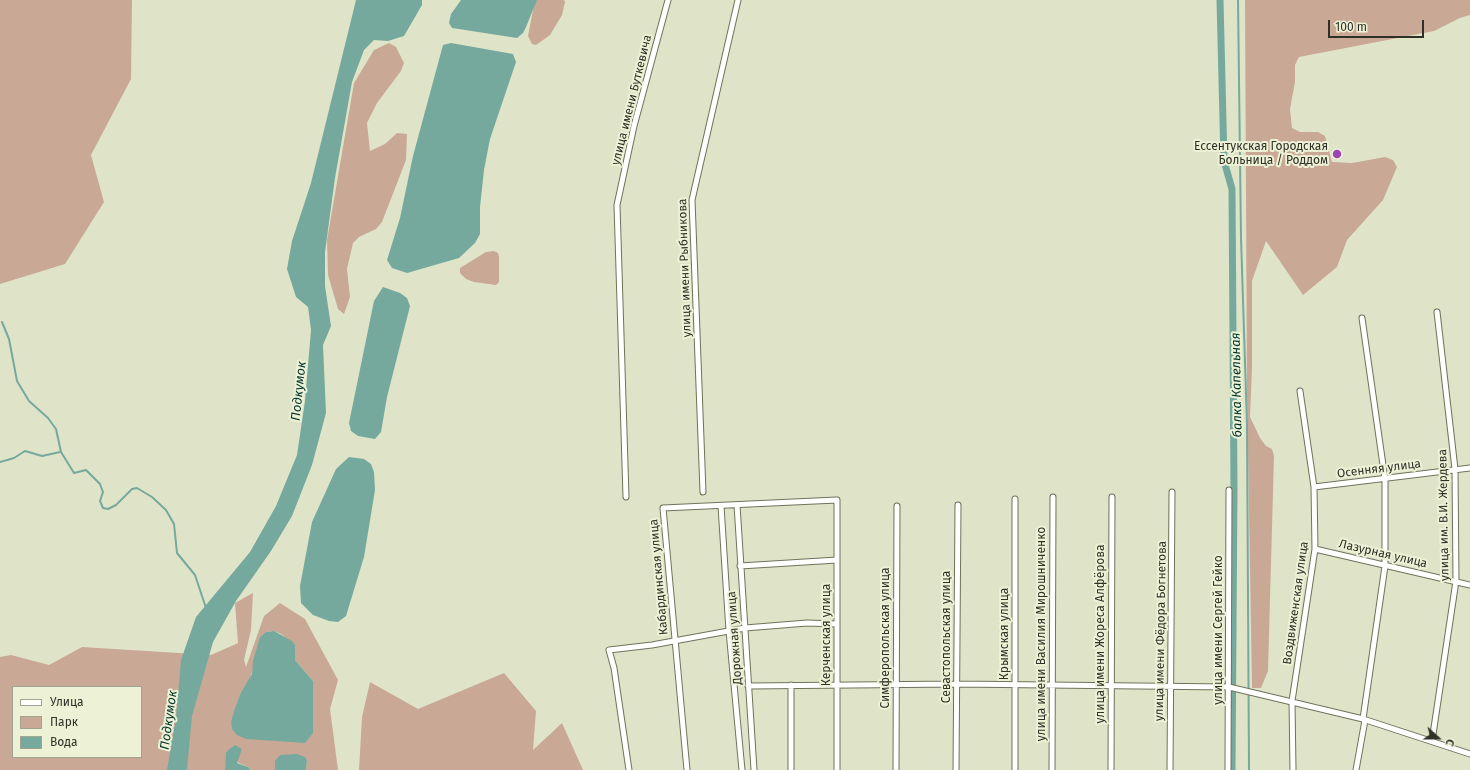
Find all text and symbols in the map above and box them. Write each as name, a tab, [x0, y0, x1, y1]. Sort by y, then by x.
scale bar	[1330, 12, 1426, 38]
text: 100 m	[1335, 20, 1367, 34]
street label: улица имени Буткевича	[609, 33, 655, 167]
place label: Ессентукская Городская Больница / Роддом	[1194, 140, 1328, 168]
marker: Ессентукская Городская Больница / Роддом	[1331, 148, 1343, 160]
street label: улица имени Рыбникова	[675, 198, 695, 338]
water label: балка Капельная	[1228, 332, 1246, 438]
water label: Подкумок	[288, 360, 310, 422]
street label: улица им. В.И. Жердева	[1436, 449, 1452, 581]
street label: Осенняя улица	[1336, 457, 1422, 481]
street label: Кабардинская улица	[647, 518, 671, 636]
street label: улица имени Василия Мирошниченко	[1035, 527, 1049, 741]
street label: Лазурная улица	[1337, 537, 1429, 571]
street label: Воздвиженская улица	[1280, 540, 1312, 666]
street label: улица имени Фёдора Богнетова	[1152, 541, 1170, 721]
street label: улица имени Жореса Алфёрова	[1094, 544, 1108, 724]
street label: улица имени Сергей Гейко	[1212, 555, 1226, 705]
street label: Симферопольская улица	[879, 568, 893, 708]
street label: Севастопольская улица	[940, 571, 954, 703]
street label: Керченская улица	[820, 584, 834, 686]
street label: Крымская улица	[998, 588, 1012, 680]
street label: Дорожная улица	[725, 591, 745, 685]
legend	[12, 686, 142, 758]
water label: Подкумок	[157, 689, 181, 751]
text: Улица	[50, 695, 84, 709]
text: Парк	[50, 715, 78, 729]
north arrow	[1418, 718, 1458, 758]
text: Вода	[50, 735, 77, 749]
text: С	[1442, 737, 1457, 748]

